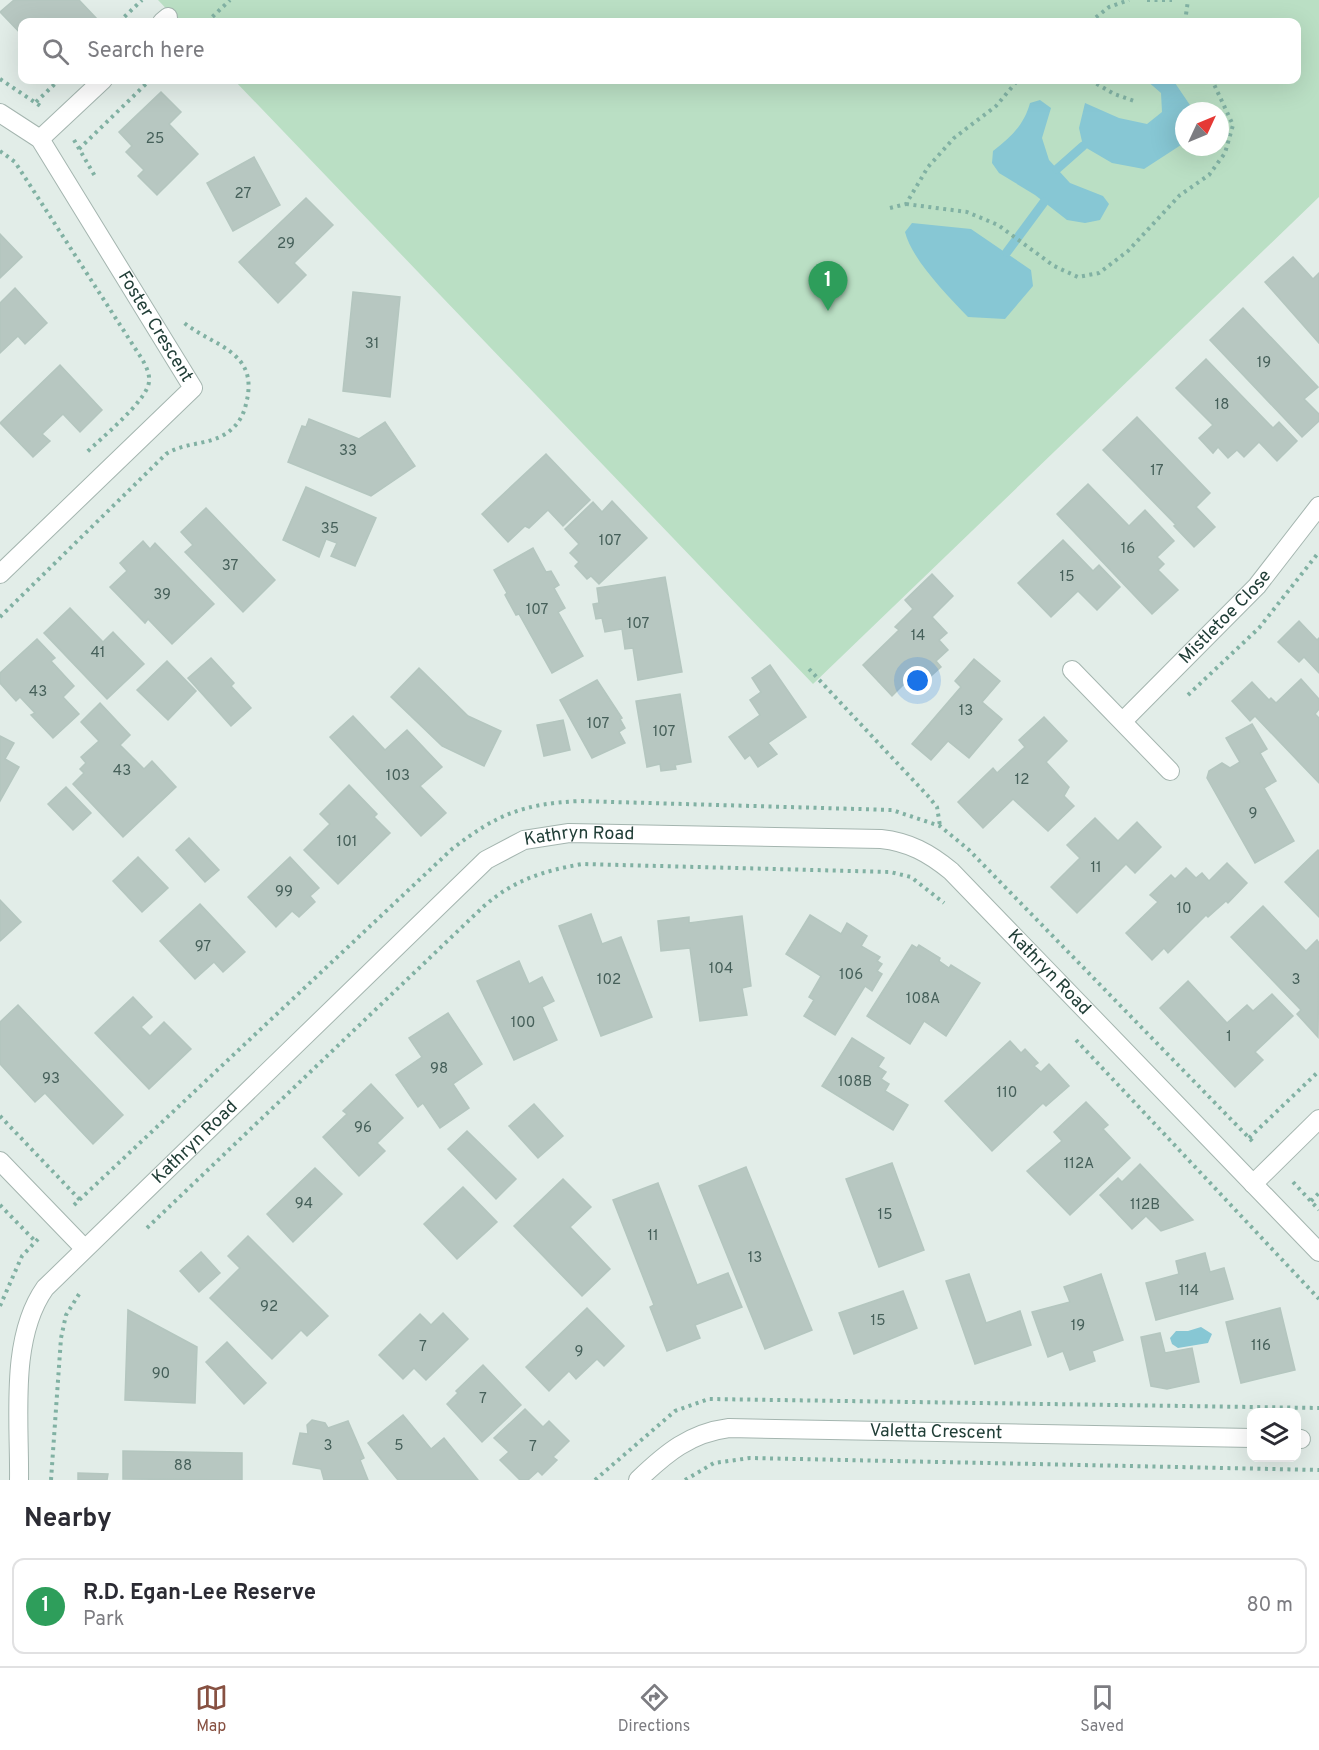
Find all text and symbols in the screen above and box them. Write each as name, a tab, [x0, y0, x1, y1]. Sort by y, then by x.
search box	[18, 18, 1301, 84]
icon: search	[39, 35, 72, 68]
text: Search here	[87, 38, 205, 65]
north arrow	[1175, 102, 1229, 156]
house number: 25	[146, 130, 164, 149]
house number: 27	[235, 185, 252, 204]
house number: 29	[277, 235, 295, 254]
pin: 1	[808, 262, 848, 311]
street label: Foster Crescent	[112, 267, 198, 387]
house number: 31	[365, 335, 379, 354]
house number: 19	[1257, 354, 1271, 373]
house number: 18	[1215, 396, 1229, 415]
house number: 33	[339, 442, 357, 461]
house number: 17	[1150, 462, 1164, 481]
house number: 35	[321, 520, 339, 539]
house number: 107	[599, 532, 621, 551]
house number: 16	[1121, 540, 1135, 559]
house number: 37	[222, 557, 239, 576]
street label: Mistletoe Close	[1174, 565, 1277, 669]
house number: 15	[1060, 568, 1074, 587]
house number: 39	[153, 586, 171, 605]
house number: 107	[526, 601, 548, 620]
house number: 107	[627, 615, 649, 634]
house number: 14	[911, 627, 925, 646]
house number: 41	[91, 644, 105, 663]
your location	[903, 666, 932, 695]
house number: 43	[29, 683, 47, 702]
house number: 13	[959, 702, 973, 721]
house number: 107	[587, 715, 609, 734]
house number: 107	[653, 723, 675, 742]
house number: 43	[113, 762, 131, 781]
house number: 103	[386, 767, 410, 786]
house number: 12	[1015, 771, 1029, 790]
house number: 9	[1249, 805, 1257, 824]
street label: Kathryn Road	[523, 821, 635, 851]
house number: 101	[337, 833, 357, 852]
house number: 11	[1090, 859, 1102, 878]
house number: 99	[275, 883, 293, 902]
house number: 10	[1176, 900, 1192, 919]
street label: Kathryn Road	[1002, 925, 1096, 1020]
house number: 97	[195, 938, 211, 957]
house number: 104	[709, 960, 733, 979]
house number: 106	[839, 966, 863, 985]
house number: 102	[597, 971, 621, 990]
house number: 3	[1291, 971, 1301, 990]
house number: 108A	[906, 990, 940, 1009]
house number: 100	[511, 1014, 535, 1033]
house number: 1	[1226, 1028, 1232, 1047]
house number: 98	[430, 1060, 448, 1079]
house number: 93	[42, 1070, 60, 1089]
house number: 108B	[838, 1073, 872, 1092]
house number: 110	[997, 1084, 1017, 1103]
street label: Kathryn Road	[147, 1096, 243, 1189]
house number: 96	[354, 1119, 372, 1138]
house number: 112A	[1064, 1155, 1094, 1174]
house number: 94	[295, 1195, 313, 1214]
house number: 112B	[1130, 1196, 1160, 1215]
house number: 15	[878, 1206, 892, 1225]
house number: 11	[647, 1227, 659, 1246]
house number: 13	[748, 1249, 762, 1268]
house number: 114	[1179, 1282, 1199, 1301]
house number: 92	[260, 1298, 278, 1317]
house number: 15	[871, 1312, 885, 1331]
house number: 19	[1071, 1317, 1085, 1336]
house number: 116	[1251, 1337, 1271, 1356]
house number: 7	[419, 1338, 427, 1357]
house number: 9	[575, 1343, 583, 1362]
house number: 90	[152, 1365, 170, 1384]
house number: 7	[479, 1390, 487, 1409]
map controls	[1247, 1408, 1301, 1462]
button: layers	[1247, 1408, 1301, 1462]
street label: Valetta Crescent	[869, 1419, 1003, 1445]
house number: 3	[323, 1437, 333, 1456]
house number: 5	[394, 1437, 404, 1456]
house number: 7	[529, 1438, 537, 1457]
house number: 88	[174, 1457, 192, 1476]
text: Nearby	[24, 1503, 112, 1536]
text: R.D. Egan-Lee Reserve	[83, 1580, 316, 1607]
text: 1	[42, 1593, 50, 1619]
text: 80 m	[1247, 1593, 1293, 1619]
text: Park	[83, 1607, 124, 1633]
tab: Map	[195, 1681, 228, 1737]
tab: Directions	[618, 1681, 690, 1737]
tab: Saved	[1080, 1681, 1124, 1737]

